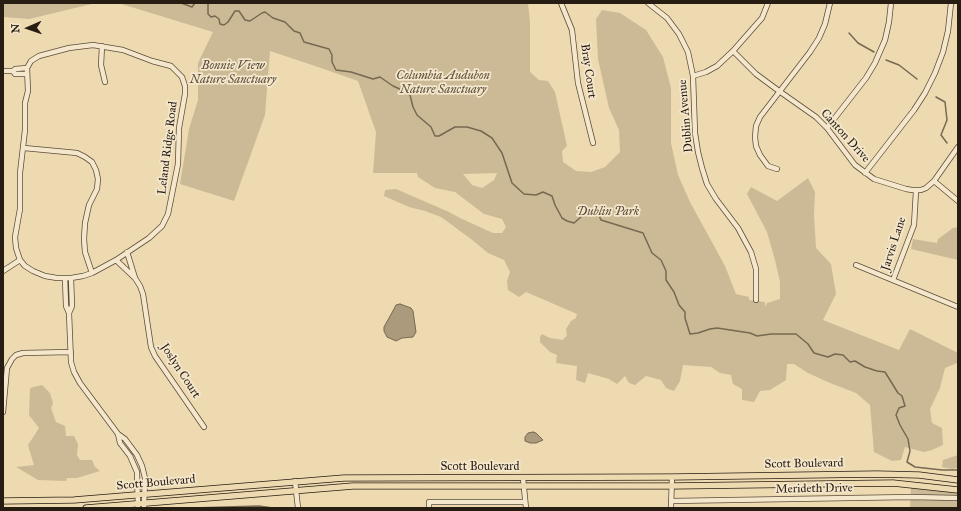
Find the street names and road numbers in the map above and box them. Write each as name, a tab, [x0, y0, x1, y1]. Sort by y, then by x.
street label: Bray Court	[577, 43, 599, 99]
street label: Dublin Avenue	[676, 79, 696, 153]
street label: Leland Ridge Road	[155, 101, 181, 195]
street label: Canton Drive	[817, 106, 873, 166]
street label: Jarvis Lane	[879, 215, 909, 273]
street label: Joslyn Court	[157, 341, 203, 401]
street label: Scott Boulevard	[764, 456, 844, 472]
street label: Scott Boulevard	[440, 460, 520, 474]
street label: Scott Boulevard	[116, 472, 196, 494]
street label: Merideth Drive	[775, 481, 853, 497]

